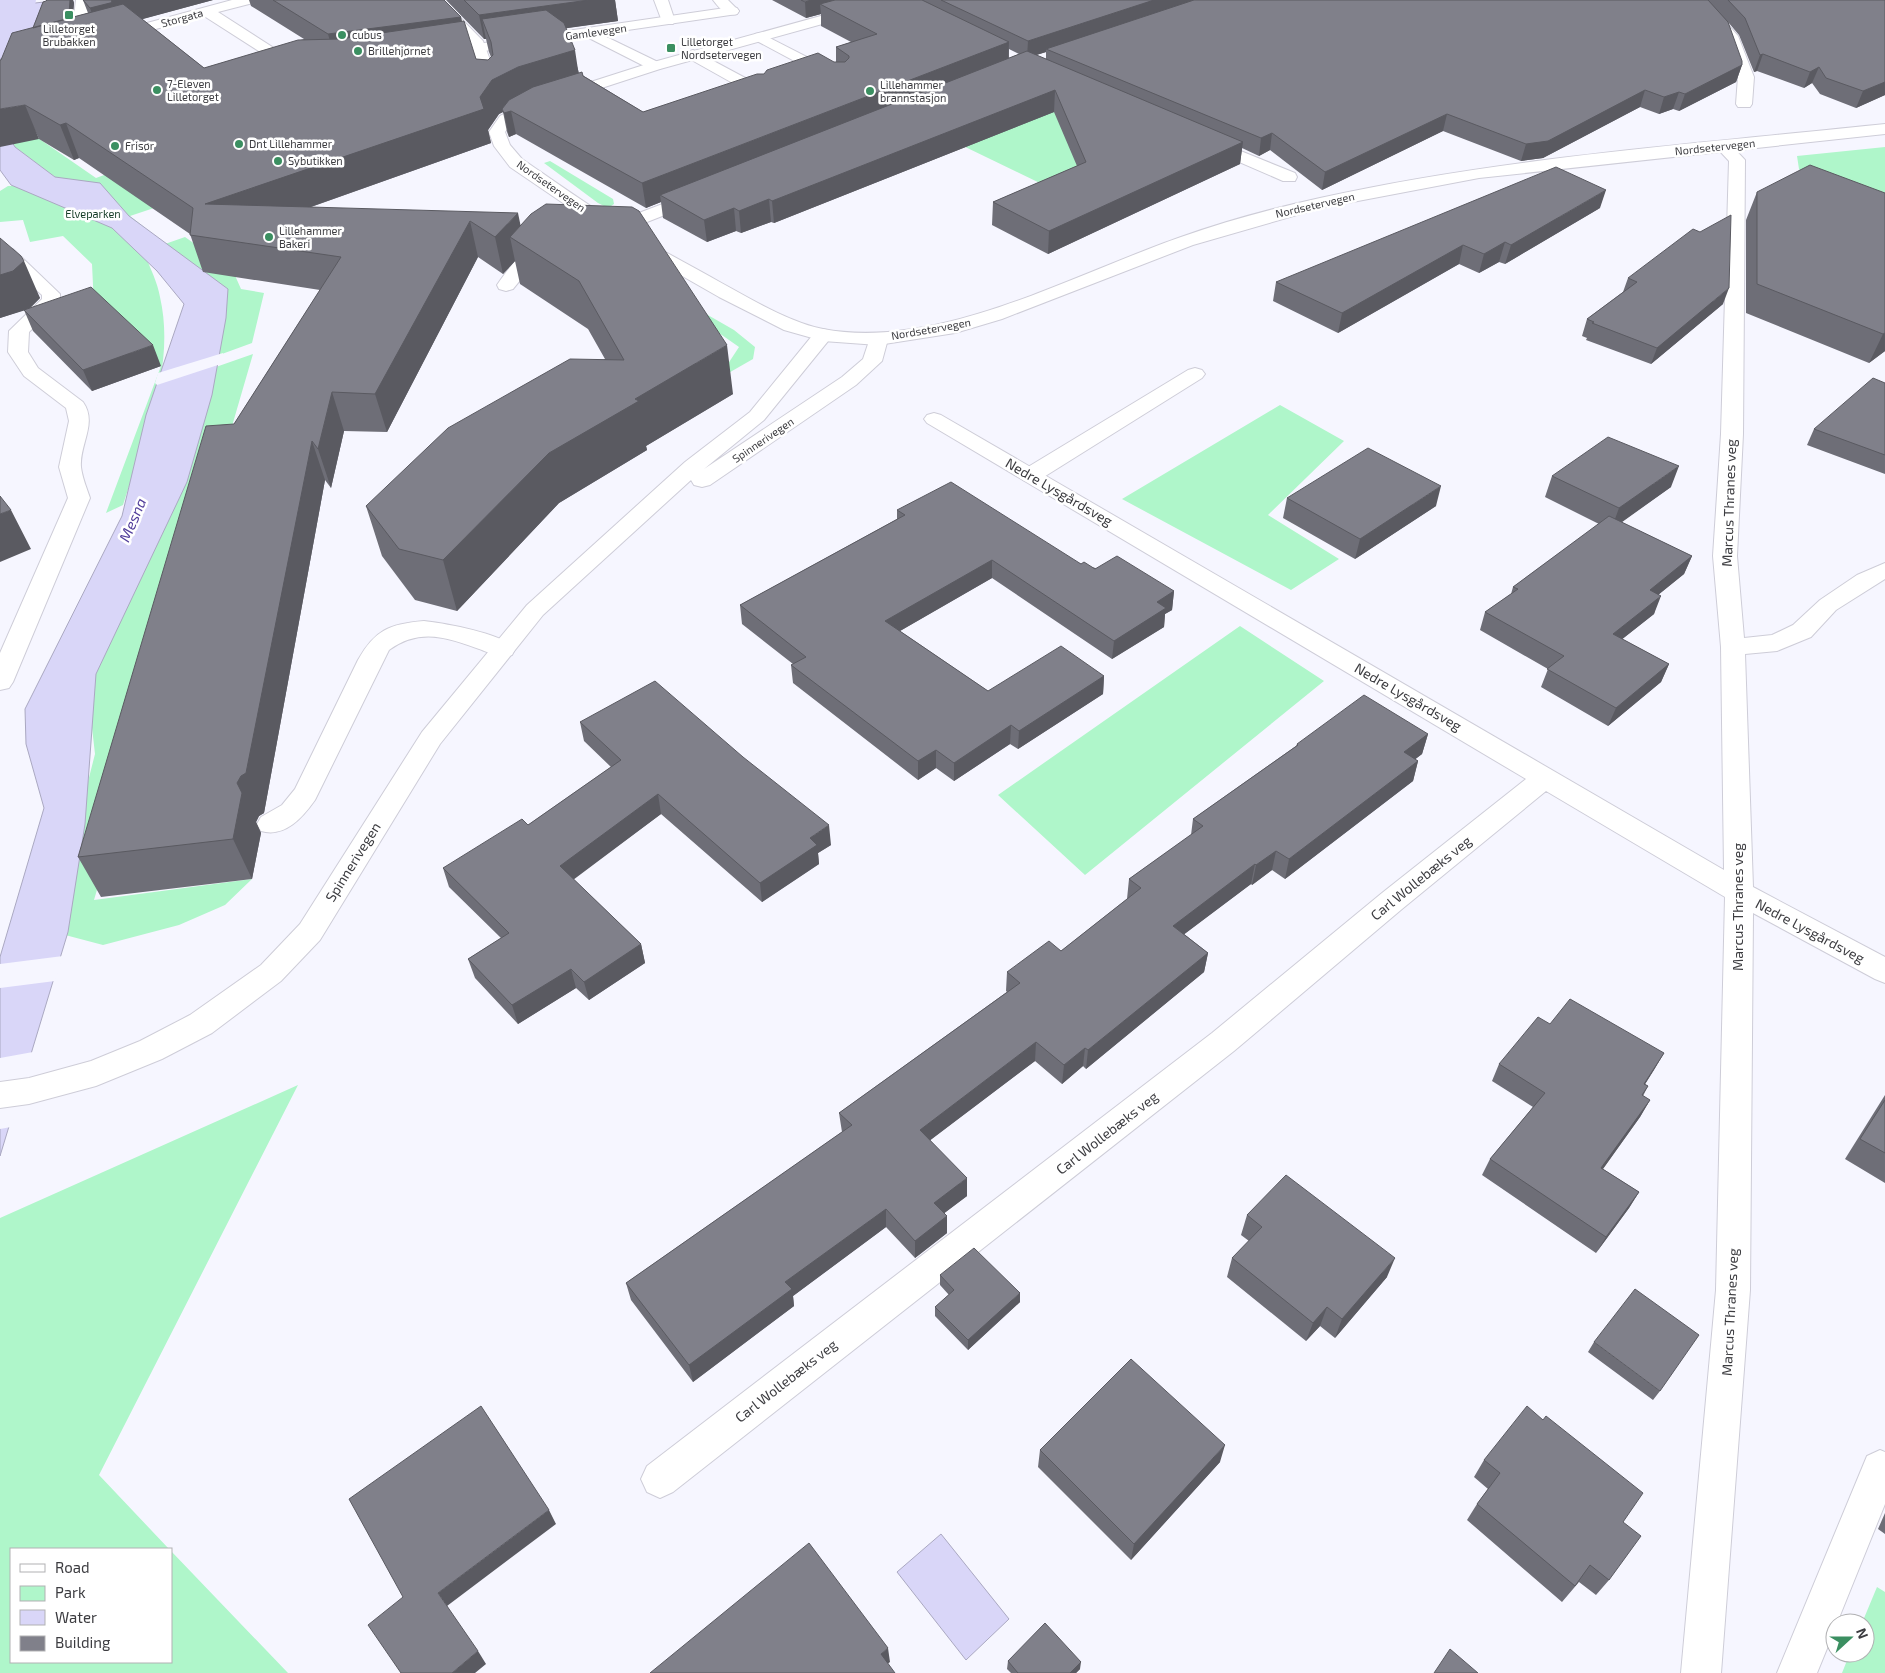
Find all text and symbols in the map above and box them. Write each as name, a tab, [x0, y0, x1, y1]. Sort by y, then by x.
street label: Storgata	[159, 6, 204, 29]
marker: Lilletorget Brubakken	[63, 9, 75, 21]
street label: Gamlevegen	[564, 21, 627, 42]
place label: Lilletorget Brubakken	[42, 22, 96, 48]
place label: cubus	[352, 28, 382, 41]
marker: cubus	[336, 29, 348, 41]
place label: Lilletorget Nordsetervegen	[681, 35, 762, 61]
marker: Lilletorget Nordsetervegen	[665, 42, 677, 54]
place label: Brillehjørnet	[368, 44, 431, 58]
marker: Brillehjørnet	[352, 45, 364, 57]
place label: 7-Eleven Lilletorget	[167, 77, 219, 103]
place label: Lillehammer brannstasjon	[880, 78, 946, 105]
marker: 7-Eleven Lilletorget	[151, 84, 163, 96]
marker: Lillehammer brannstasjon	[864, 85, 876, 97]
street label: Nordsetervegen	[1674, 136, 1756, 157]
place label: Dnt Lillehammer	[249, 137, 333, 150]
marker: Dnt Lillehammer	[233, 138, 245, 150]
place label: Frisør	[125, 139, 155, 152]
marker: Frisør	[109, 140, 121, 152]
place label: Sybutikken	[288, 154, 343, 167]
marker: Sybutikken	[272, 155, 284, 167]
street label: Nordsetervegen	[515, 157, 588, 214]
street label: Nordsetervegen	[1274, 189, 1356, 220]
park label: Elveparken	[65, 207, 121, 220]
place label: Lillehammer Bakeri	[279, 224, 342, 250]
marker: Lillehammer Bakeri	[263, 231, 275, 243]
street label: Nordsetervegen	[890, 315, 972, 342]
street label: Spinnerivegen	[730, 414, 796, 465]
street label: Marcus Thranes veg	[1718, 439, 1739, 567]
street label: Nedre Lysgårdsveg	[1003, 454, 1116, 529]
water label: Mesna	[115, 495, 149, 544]
street label: Nedre Lysgårdsveg	[1352, 659, 1465, 734]
street label: Spinnerivegen	[321, 819, 384, 905]
street label: Carl Wollebæks veg	[1367, 832, 1475, 923]
street label: Marcus Thranes veg	[1729, 843, 1746, 971]
street label: Nedre Lysgårdsveg	[1753, 895, 1868, 967]
street label: Carl Wollebæks veg	[1052, 1087, 1161, 1178]
street label: Marcus Thranes veg	[1718, 1247, 1741, 1376]
street label: Carl Wollebæks veg	[731, 1335, 840, 1426]
legend	[10, 1548, 172, 1663]
text: Road	[55, 1558, 90, 1576]
text: Park	[55, 1583, 86, 1601]
text: Water	[55, 1608, 97, 1626]
north arrow	[1825, 1613, 1875, 1663]
text: N	[1853, 1625, 1872, 1641]
text: Building	[55, 1633, 111, 1651]

